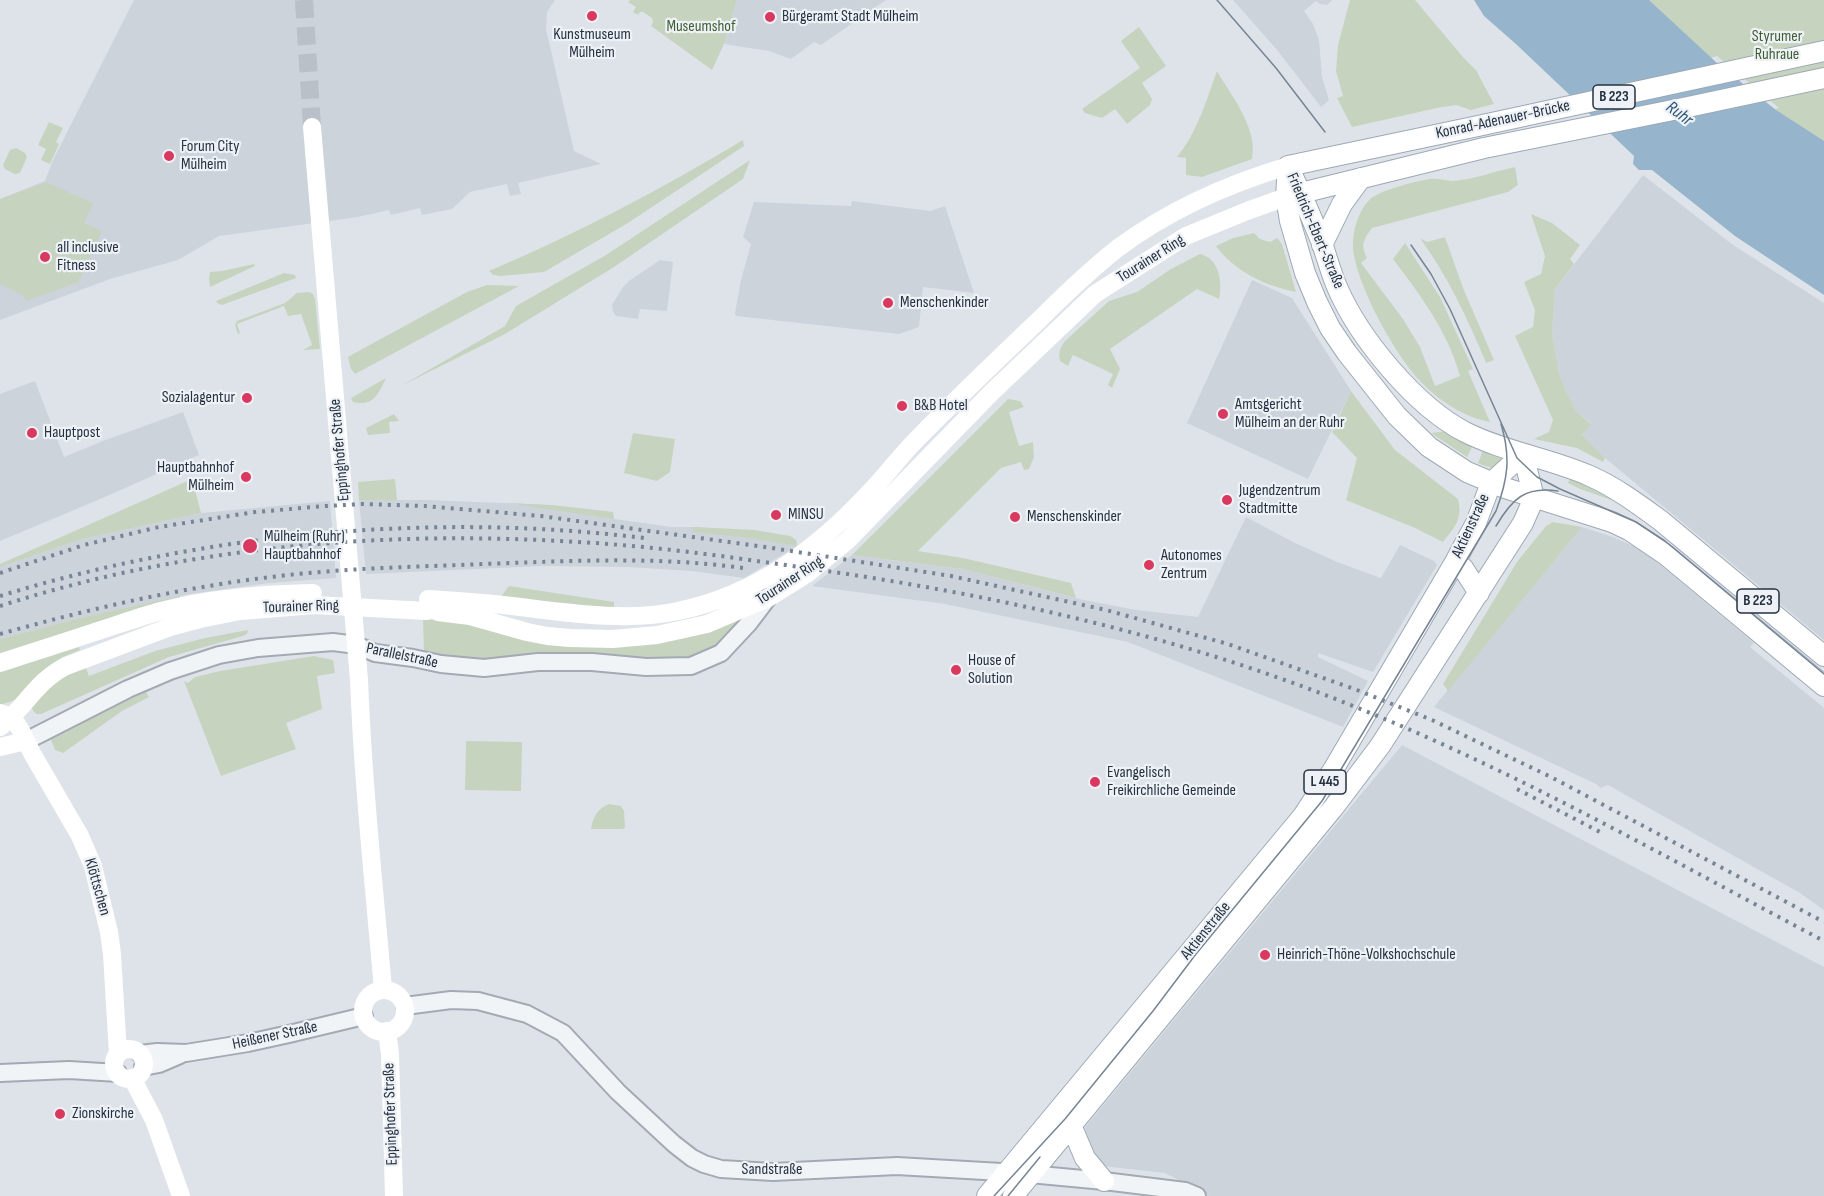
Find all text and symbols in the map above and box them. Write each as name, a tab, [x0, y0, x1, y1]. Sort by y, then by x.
place label: Bürgeramt Stadt Mülheim	[782, 7, 919, 27]
marker: Kunstmuseum Mülheim	[585, 9, 599, 23]
marker: Bürgeramt Stadt Mülheim	[763, 10, 777, 24]
park label: Museumshof	[666, 17, 736, 37]
place label: Kunstmuseum Mülheim	[553, 25, 631, 63]
park label: Styrumer Ruhraue	[1752, 27, 1802, 65]
road number: B 223	[1593, 85, 1635, 109]
street label: Konrad-Adenauer-Brücke	[1434, 96, 1572, 144]
water label: Ruhr	[1661, 97, 1697, 131]
place label: Forum City Mülheim	[181, 137, 239, 175]
marker: Forum City Mülheim	[162, 149, 176, 163]
street label: Friedrich-Ebert-Straße	[1282, 170, 1348, 292]
street label: Tourainer Ring	[1114, 231, 1188, 287]
place label: all inclusive Fitness	[57, 238, 119, 276]
marker: all inclusive Fitness	[38, 250, 52, 264]
place label: Menschenkinder	[900, 293, 989, 313]
marker: Menschenkinder	[881, 296, 895, 310]
place label: Sozialagentur	[162, 388, 235, 408]
marker: Sozialagentur	[240, 391, 254, 405]
place label: Amtsgericht Mülheim an der Ruhr	[1235, 395, 1345, 433]
place label: B&B Hotel	[914, 396, 968, 416]
street label: Eppinghofer Straße	[326, 398, 354, 502]
marker: B&B Hotel	[895, 399, 909, 413]
marker: Amtsgericht Mülheim an der Ruhr	[1216, 407, 1230, 421]
place label: Hauptpost	[44, 423, 100, 443]
marker: Hauptpost	[25, 426, 39, 440]
place label: Hauptbahnhof Mülheim	[157, 458, 234, 496]
marker: Hauptbahnhof Mülheim	[239, 470, 253, 484]
place label: Jugendzentrum Stadtmitte	[1239, 481, 1321, 519]
street label: Aktienstraße	[1448, 491, 1494, 561]
marker: Jugendzentrum Stadtmitte	[1220, 493, 1234, 507]
place label: MINSU	[788, 505, 824, 525]
place label: Menschenskinder	[1027, 507, 1121, 527]
marker: MINSU	[769, 508, 783, 522]
marker: Menschenskinder	[1008, 510, 1022, 524]
place label: Mülheim (Ruhr) Hauptbahnhof	[264, 527, 345, 565]
marker: Mülheim (Ruhr) Hauptbahnhof	[241, 537, 259, 555]
place label: Autonomes Zentrum	[1161, 546, 1222, 584]
street label: Tourainer Ring	[753, 552, 827, 610]
marker: Autonomes Zentrum	[1142, 558, 1156, 572]
road number: B 223	[1737, 589, 1779, 613]
street label: Tourainer Ring	[263, 596, 339, 618]
street label: Parallelstraße	[364, 639, 440, 673]
place label: House of Solution	[968, 651, 1015, 689]
marker: House of Solution	[949, 663, 963, 677]
place label: Evangelisch Freikirchliche Gemeinde	[1107, 763, 1236, 801]
road number: L 445	[1304, 770, 1346, 794]
marker: Evangelisch Freikirchliche Gemeinde	[1088, 775, 1102, 789]
street label: Klöttschen	[80, 856, 114, 918]
street label: Aktienstraße	[1177, 898, 1235, 964]
place label: Heinrich-Thöne-Volkshochschule	[1277, 945, 1456, 965]
marker: Heinrich-Thöne-Volkshochschule	[1258, 948, 1272, 962]
street label: Heißener Straße	[231, 1018, 319, 1054]
street label: Eppinghofer Straße	[380, 1062, 402, 1166]
place label: Zionskirche	[72, 1104, 134, 1124]
marker: Zionskirche	[53, 1107, 67, 1121]
street label: Sandstraße	[742, 1160, 802, 1180]

